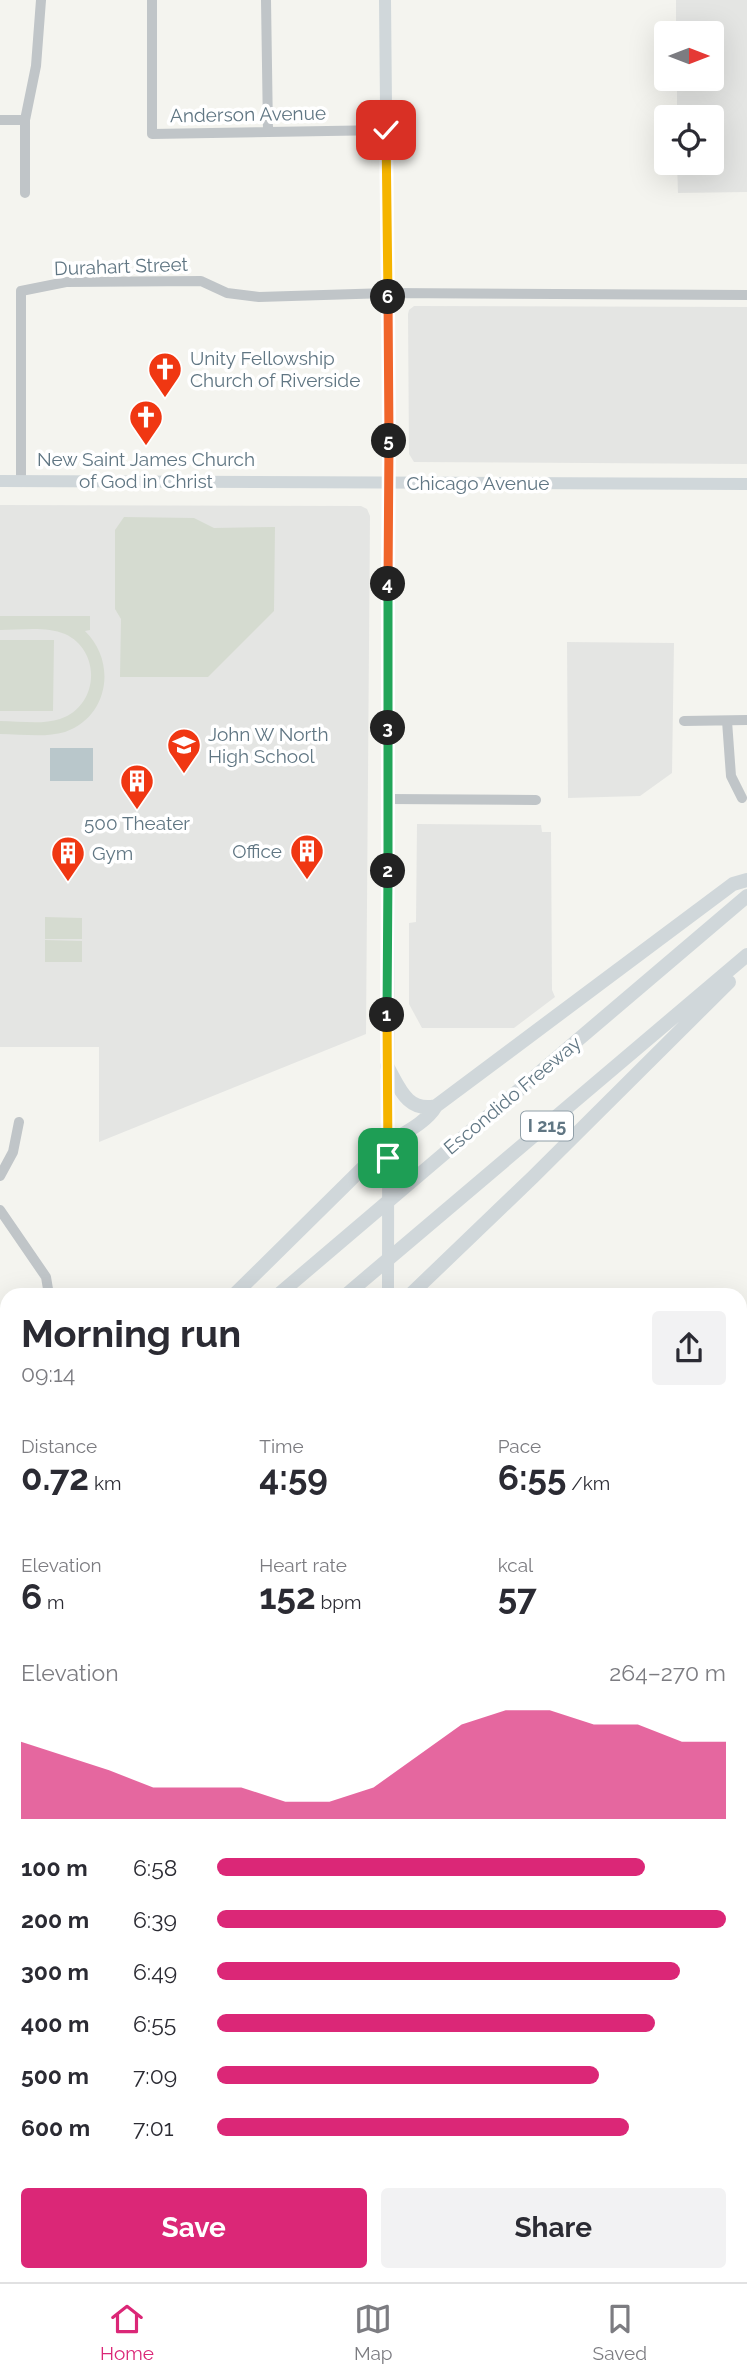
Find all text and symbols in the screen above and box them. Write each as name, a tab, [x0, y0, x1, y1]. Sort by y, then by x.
north arrow	[654, 21, 724, 91]
map controls	[654, 21, 724, 175]
pin	[356, 100, 416, 160]
street label: Anderson Avenue	[170, 102, 326, 126]
button: locate	[654, 105, 724, 175]
icon: check	[367, 111, 405, 149]
street label: Durahart Street	[54, 253, 189, 279]
pin: 6	[370, 280, 406, 314]
text: 6	[382, 285, 393, 307]
place label: Unity Fellowship Church of Riverside	[190, 347, 360, 391]
church icon: Unity Fellowship Church of Riverside	[146, 350, 184, 399]
church icon: New Saint James Church of God in Christ	[127, 398, 165, 447]
pin: 5	[372, 424, 406, 458]
text: 5	[383, 429, 394, 451]
place label: New Saint James Church of God in Christ	[37, 448, 255, 492]
street label: Chicago Avenue	[406, 472, 550, 494]
pin: 4	[370, 566, 406, 602]
text: 4	[382, 572, 393, 594]
pin: 3	[370, 710, 406, 746]
text: 3	[382, 716, 393, 738]
place label: John W North High School	[208, 723, 329, 767]
school or university icon: John W North High School	[165, 726, 203, 775]
building icon: 500 Theater	[118, 762, 156, 811]
place label: 500 Theater	[84, 812, 190, 834]
building icon: Office	[288, 832, 326, 881]
building icon: Gym	[49, 834, 87, 883]
place label: Office	[232, 840, 282, 862]
place label: Gym	[92, 842, 133, 864]
pin: 2	[370, 854, 406, 888]
text: 2	[382, 859, 393, 881]
pin: 1	[370, 998, 404, 1032]
text: 1	[382, 1003, 391, 1025]
street label: Escondido Freeway	[439, 1031, 585, 1159]
road number: I 215	[521, 1112, 573, 1140]
pin	[358, 1128, 418, 1188]
icon: arrive	[369, 1139, 407, 1177]
text: Morning run	[21, 1311, 241, 1356]
button: share	[652, 1311, 726, 1385]
text: 09:14	[21, 1360, 75, 1387]
text: Distance	[21, 1435, 97, 1457]
text: Time	[259, 1435, 304, 1457]
text: Pace	[498, 1435, 541, 1457]
text: 0.72	[21, 1457, 89, 1498]
text: 4:59	[259, 1457, 328, 1498]
text: 6:55	[498, 1457, 566, 1498]
text: km	[89, 1472, 121, 1494]
text: /km	[566, 1472, 610, 1494]
text: Elevation	[21, 1554, 102, 1576]
text: Heart rate	[259, 1554, 347, 1576]
text: kcal	[498, 1554, 533, 1576]
text: 6	[21, 1576, 42, 1617]
text: 152	[259, 1576, 316, 1617]
text: 57	[498, 1576, 537, 1617]
text: m	[42, 1591, 65, 1613]
text: bpm	[316, 1591, 362, 1613]
text: Elevation	[21, 1659, 119, 1686]
text: 264–270 m	[609, 1659, 726, 1686]
text: 100 m	[21, 1854, 88, 1881]
text: 6:58	[133, 1854, 177, 1881]
text: 200 m	[21, 1906, 89, 1933]
text: 6:39	[133, 1906, 177, 1933]
text: 300 m	[21, 1958, 89, 1985]
text: 6:49	[133, 1958, 177, 1985]
text: 400 m	[21, 2010, 89, 2037]
text: 6:55	[133, 2010, 176, 2037]
text: 500 m	[21, 2062, 89, 2089]
text: 7:09	[133, 2062, 177, 2089]
text: 600 m	[21, 2114, 90, 2141]
text: 7:01	[133, 2114, 174, 2141]
button: Save	[21, 2188, 367, 2268]
button: Share	[381, 2188, 726, 2268]
tab: Home	[100, 2300, 154, 2364]
tab: Map	[354, 2300, 393, 2364]
tab: Saved	[593, 2300, 647, 2364]

